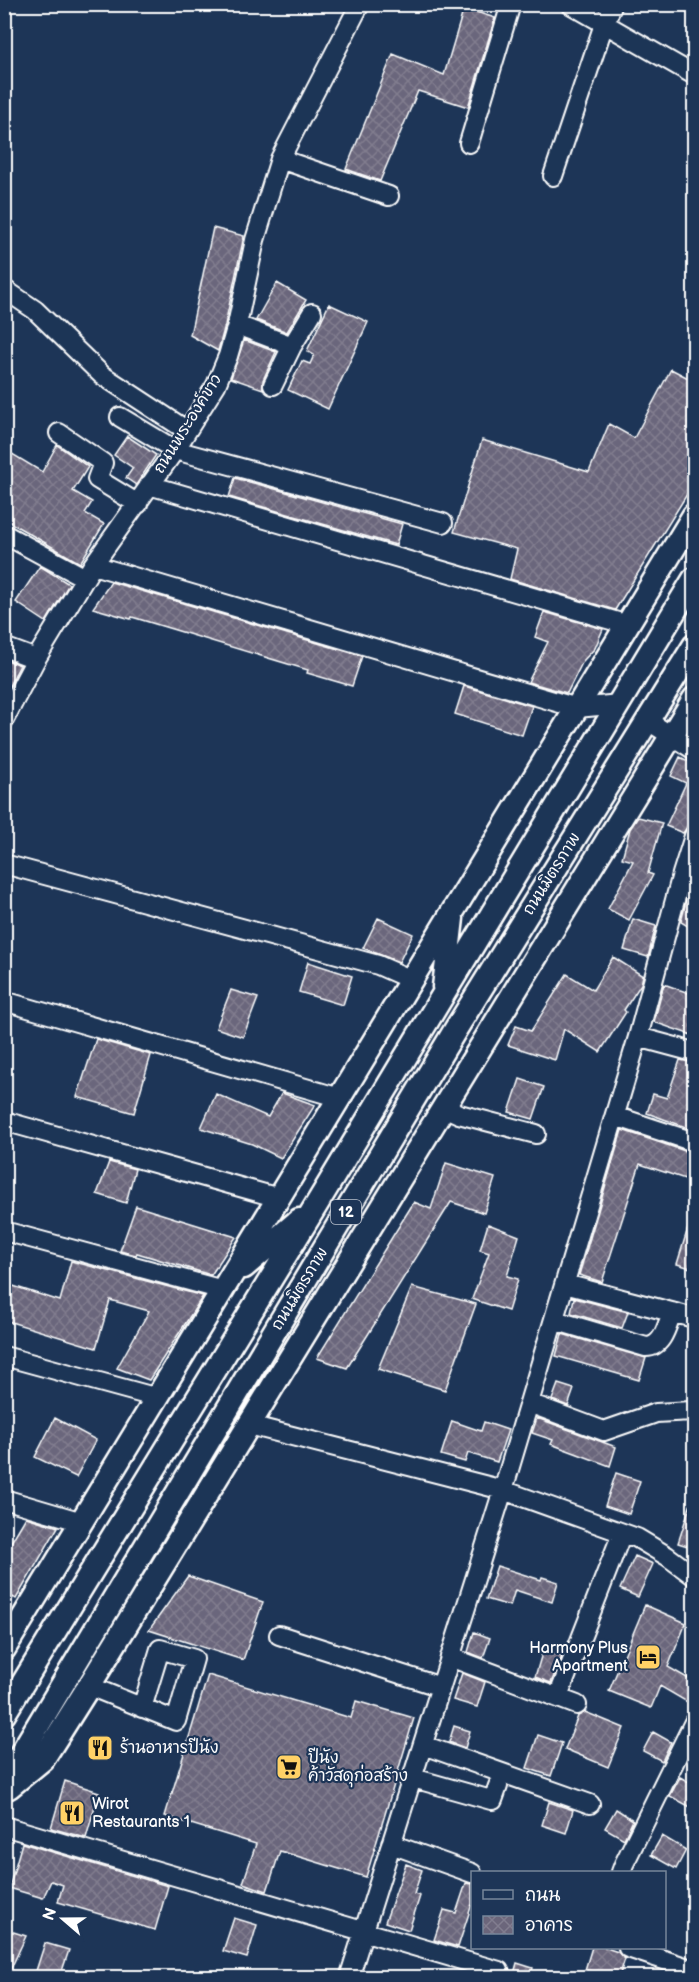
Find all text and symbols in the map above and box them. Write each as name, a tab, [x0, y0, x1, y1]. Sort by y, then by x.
street label: ถนนพระองค์ขาว	[147, 369, 226, 477]
street label: ถนนมิตรภาพ	[517, 828, 585, 919]
road number: 12	[331, 1200, 361, 1224]
street label: ถนนมิตรภาพ	[266, 1243, 332, 1334]
place label: Harmony Plus Apartment	[529, 1639, 628, 1676]
hotel icon: Harmony Plus Apartment	[633, 1642, 663, 1672]
restaurant icon: ร้านอาหารปีนัง	[85, 1733, 115, 1763]
place label: ร้านอาหารปีนัง	[120, 1737, 218, 1758]
place label: ปีนัง ค้าวัสดุก่อสร้าง	[308, 1747, 408, 1788]
supermarket icon: ปีนัง ค้าวัสดุก่อสร้าง	[274, 1752, 304, 1782]
place label: Wirot Restaurants 1	[92, 1795, 190, 1832]
restaurant icon: Wirot Restaurants 1	[57, 1798, 87, 1828]
legend	[471, 1871, 666, 1949]
text: ถนน	[525, 1885, 560, 1906]
north arrow	[33, 1889, 93, 1949]
text: N	[39, 1905, 61, 1923]
text: อาคาร	[525, 1915, 573, 1936]

